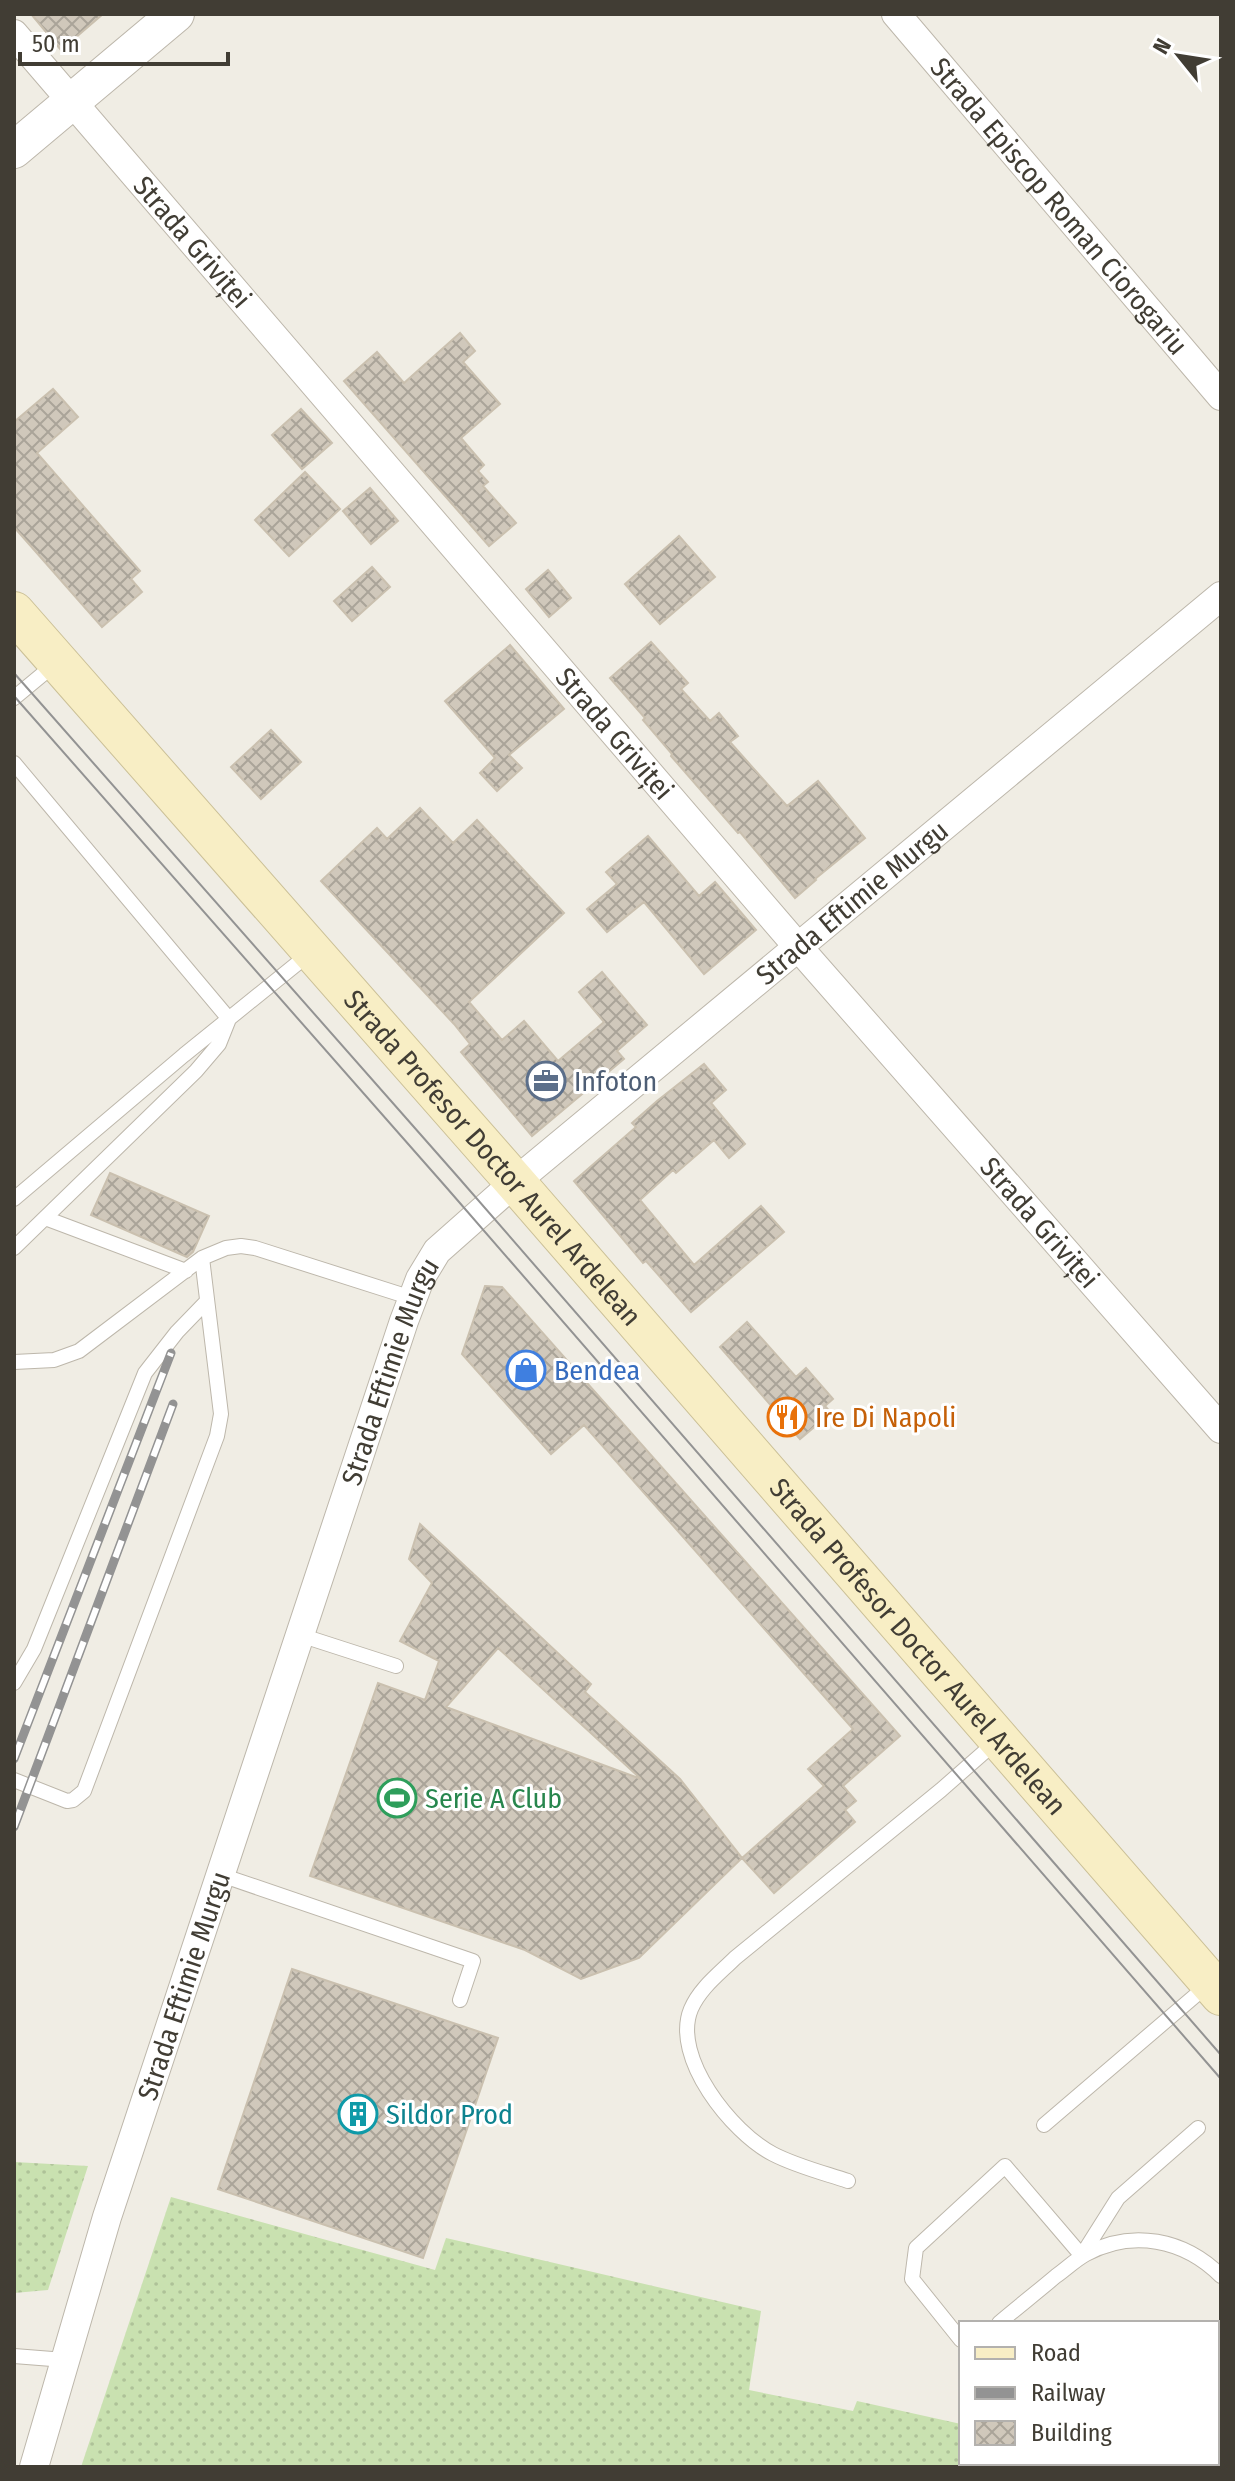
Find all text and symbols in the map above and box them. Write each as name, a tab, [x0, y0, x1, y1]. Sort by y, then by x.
scale bar	[20, 16, 228, 66]
north arrow	[1139, 16, 1219, 96]
text: 50 m	[32, 30, 80, 58]
text: N	[1147, 34, 1177, 59]
street label: Strada Episcop Roman Ciorogariu	[924, 51, 1195, 361]
street label: Strada Griviței	[127, 169, 258, 314]
street label: Strada Griviței	[549, 661, 680, 806]
street label: Strada Eftimie Murgu	[749, 813, 954, 991]
street label: Strada Profesor Doctor Aurel Ardelean	[337, 983, 649, 1332]
office icon: Infoton	[525, 1060, 567, 1102]
place label: Infoton	[574, 1065, 657, 1098]
street label: Strada Griviței	[974, 1150, 1106, 1295]
street label: Strada Eftimie Murgu	[334, 1251, 446, 1489]
shop icon: Bendea	[505, 1349, 547, 1391]
place label: Bendea	[554, 1354, 640, 1387]
restaurant icon: Ire Di Napoli	[766, 1396, 808, 1438]
place label: Ire Di Napoli	[815, 1401, 956, 1434]
street label: Strada Profesor Doctor Aurel Ardelean	[763, 1471, 1073, 1822]
sports icon: Serie A Club	[376, 1777, 418, 1819]
place label: Serie A Club	[425, 1782, 562, 1815]
street label: Strada Eftimie Murgu	[130, 1867, 237, 2104]
building icon: Sildor Prod	[337, 2093, 379, 2135]
place label: Sildor Prod	[386, 2098, 513, 2131]
legend	[959, 2321, 1219, 2465]
text: Road	[1031, 2339, 1081, 2367]
text: Railway	[1031, 2379, 1106, 2407]
text: Building	[1031, 2419, 1113, 2447]

